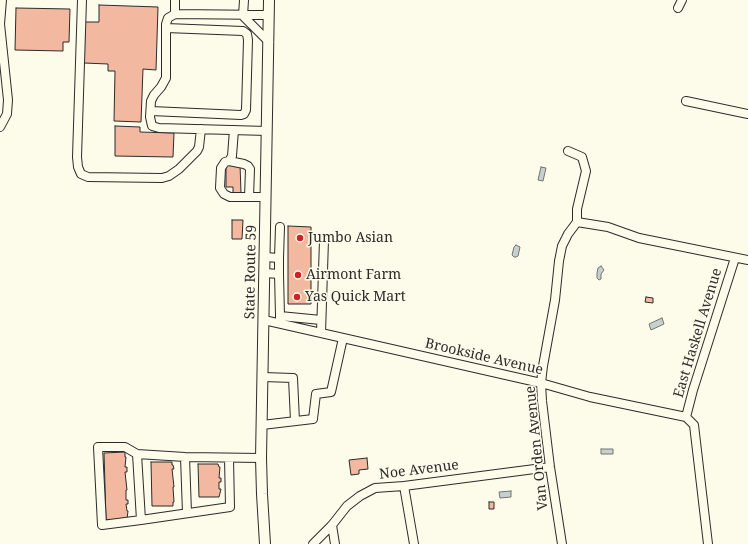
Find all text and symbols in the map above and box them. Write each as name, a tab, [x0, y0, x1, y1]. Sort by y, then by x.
street label: State Route 59	[242, 225, 260, 319]
place label: Jumbo Asian	[308, 230, 393, 246]
marker: Jumbo Asian	[295, 233, 305, 243]
street label: East Haskell Avenue	[670, 266, 726, 400]
place label: Airmont Farm	[306, 267, 401, 283]
marker: Airmont Farm	[293, 270, 303, 280]
place label: Yas Quick Mart	[305, 289, 406, 305]
marker: Yas Quick Mart	[292, 292, 302, 302]
street label: Brookside Avenue	[423, 335, 545, 379]
street label: Van Orden Avenue	[522, 385, 552, 511]
street label: Noe Avenue	[378, 457, 460, 483]

